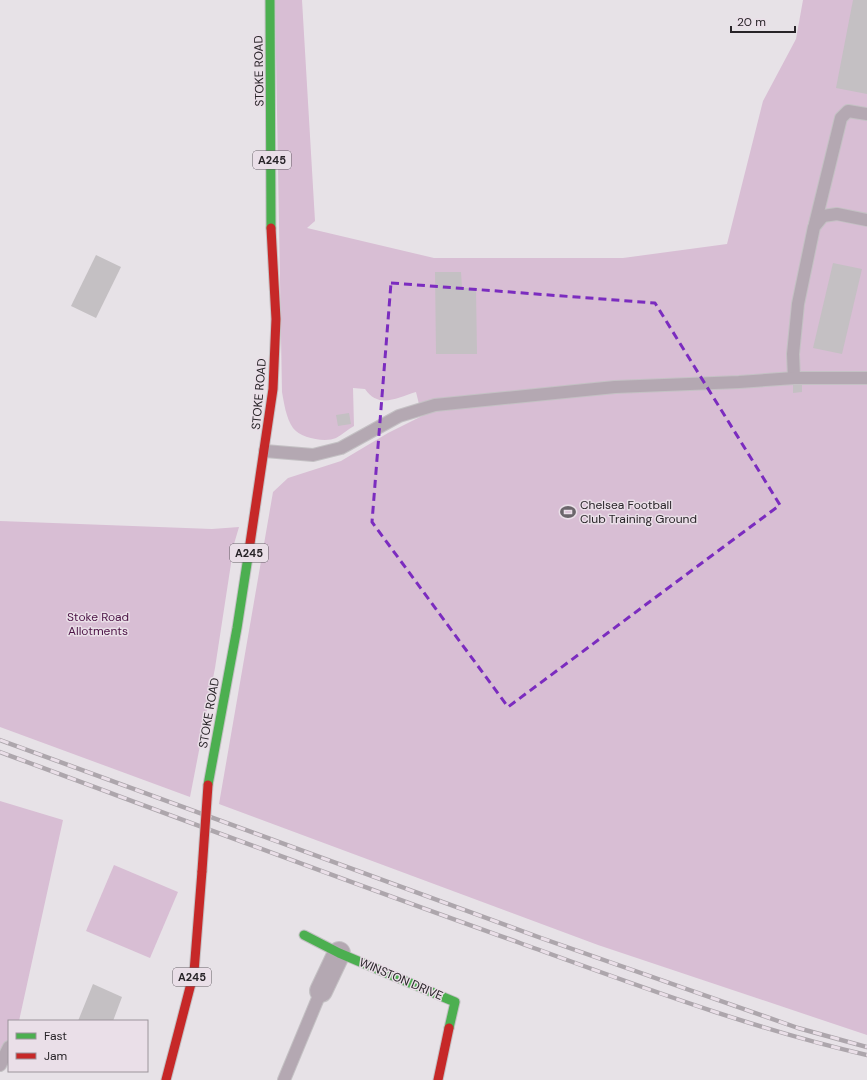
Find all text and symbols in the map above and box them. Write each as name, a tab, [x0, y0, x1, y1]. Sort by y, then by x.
scale bar	[731, 8, 795, 34]
text: 20 m	[737, 14, 766, 30]
street label: STOKE ROAD	[250, 35, 268, 107]
road number: A245	[253, 151, 291, 169]
street label: STOKE ROAD	[248, 358, 270, 430]
place label: Chelsea Football Club Training Ground	[580, 497, 697, 527]
sports icon: Chelsea Football Club Training Ground	[559, 503, 577, 521]
road number: A245	[230, 544, 268, 562]
park label: Stoke Road Allotments	[67, 609, 129, 639]
street label: STOKE ROAD	[195, 676, 223, 750]
street label: WINSTON DRIVE	[357, 954, 446, 1004]
road number: A245	[173, 968, 211, 986]
legend	[8, 1020, 148, 1072]
text: Fast	[44, 1028, 67, 1044]
text: Jam	[44, 1048, 67, 1064]

